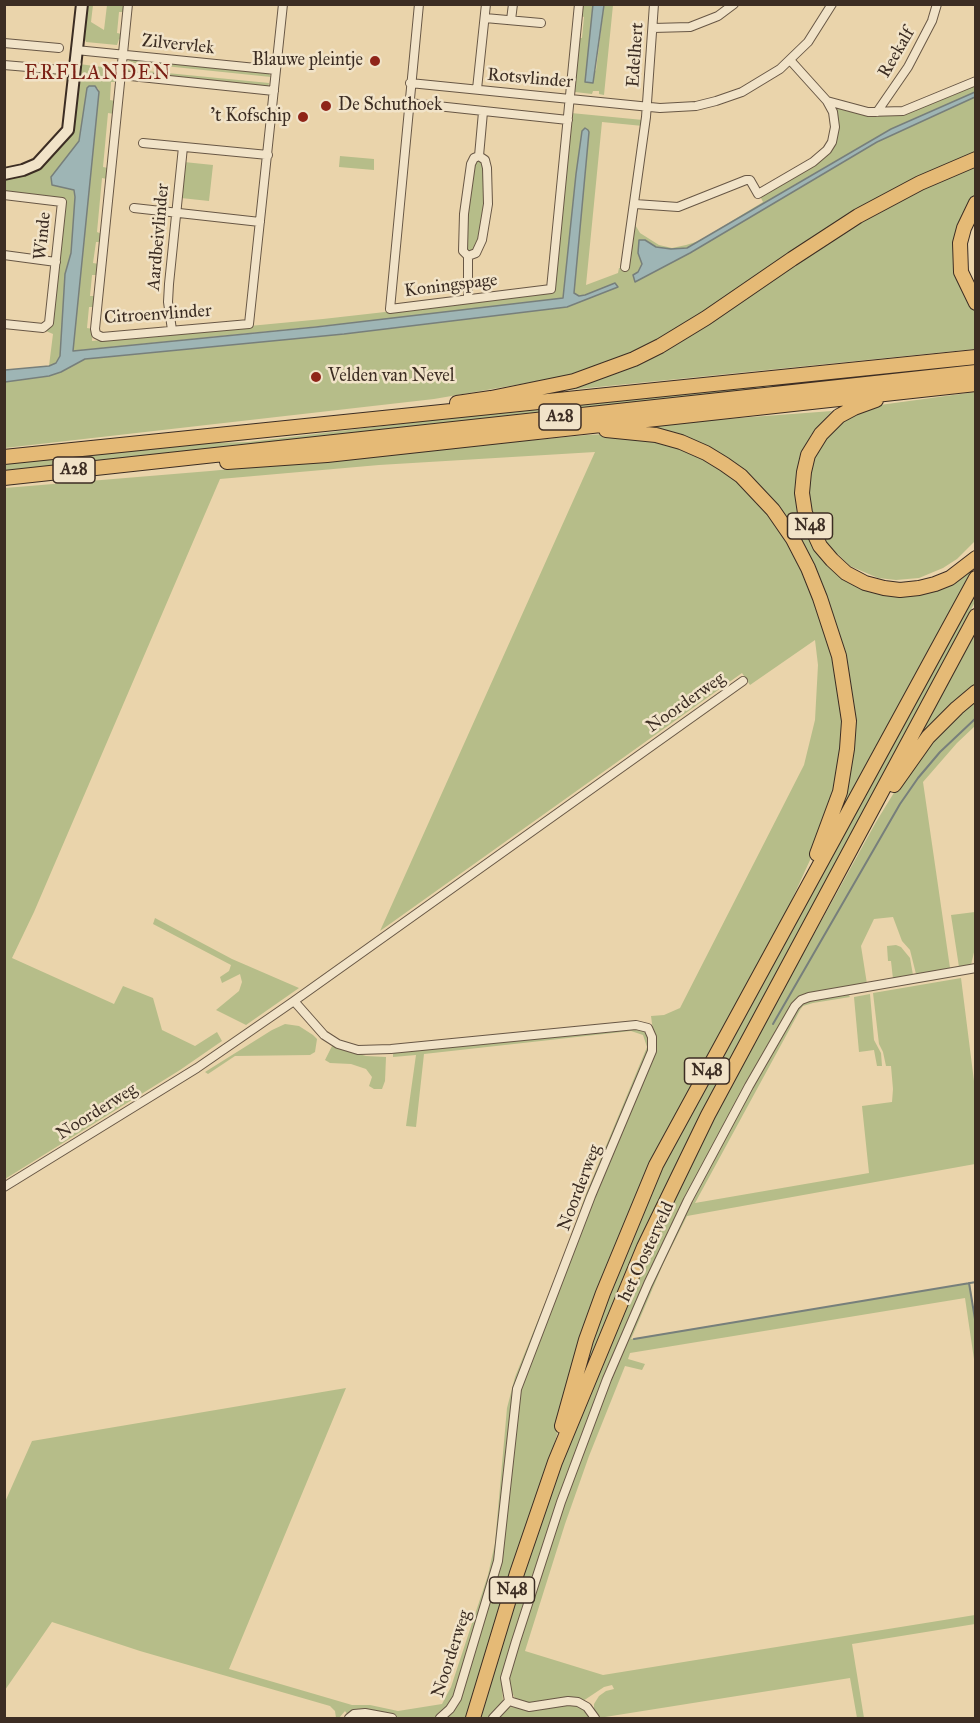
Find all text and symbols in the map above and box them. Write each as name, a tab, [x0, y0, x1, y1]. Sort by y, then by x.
street label: Edelhert	[623, 22, 649, 88]
street label: Reekalf	[874, 24, 920, 82]
street label: Zilvervlek	[141, 30, 215, 60]
place label: Blauwe pleintje	[252, 50, 363, 72]
marker: Blauwe pleintje	[368, 54, 382, 68]
district label: ERFLANDEN	[24, 62, 172, 86]
street label: Rotsvlinder	[486, 64, 574, 94]
place label: De Schuthoek	[338, 95, 442, 117]
marker: De Schuthoek	[319, 99, 333, 113]
place label: 't Kofschip	[210, 106, 291, 128]
marker: 't Kofschip	[296, 110, 310, 124]
street label: Aardbeivlinder	[144, 182, 174, 292]
street label: Winde	[30, 211, 56, 261]
street label: Koningspage	[403, 270, 499, 302]
street label: Citroenvlinder	[103, 300, 213, 330]
place label: Velden van Nevel	[328, 366, 455, 388]
marker: Velden van Nevel	[309, 370, 323, 384]
road number: A28	[539, 404, 581, 430]
road number: A28	[53, 457, 95, 483]
road number: N48	[788, 513, 832, 539]
street label: Noorderweg	[643, 668, 729, 738]
road number: N48	[684, 1058, 730, 1084]
street label: Noorderweg	[53, 1079, 141, 1145]
street label: Noorderweg	[554, 1142, 606, 1234]
street label: het Oosterveld	[614, 1199, 680, 1305]
road number: N48	[490, 1577, 534, 1603]
street label: Noorderweg	[428, 1607, 476, 1701]

